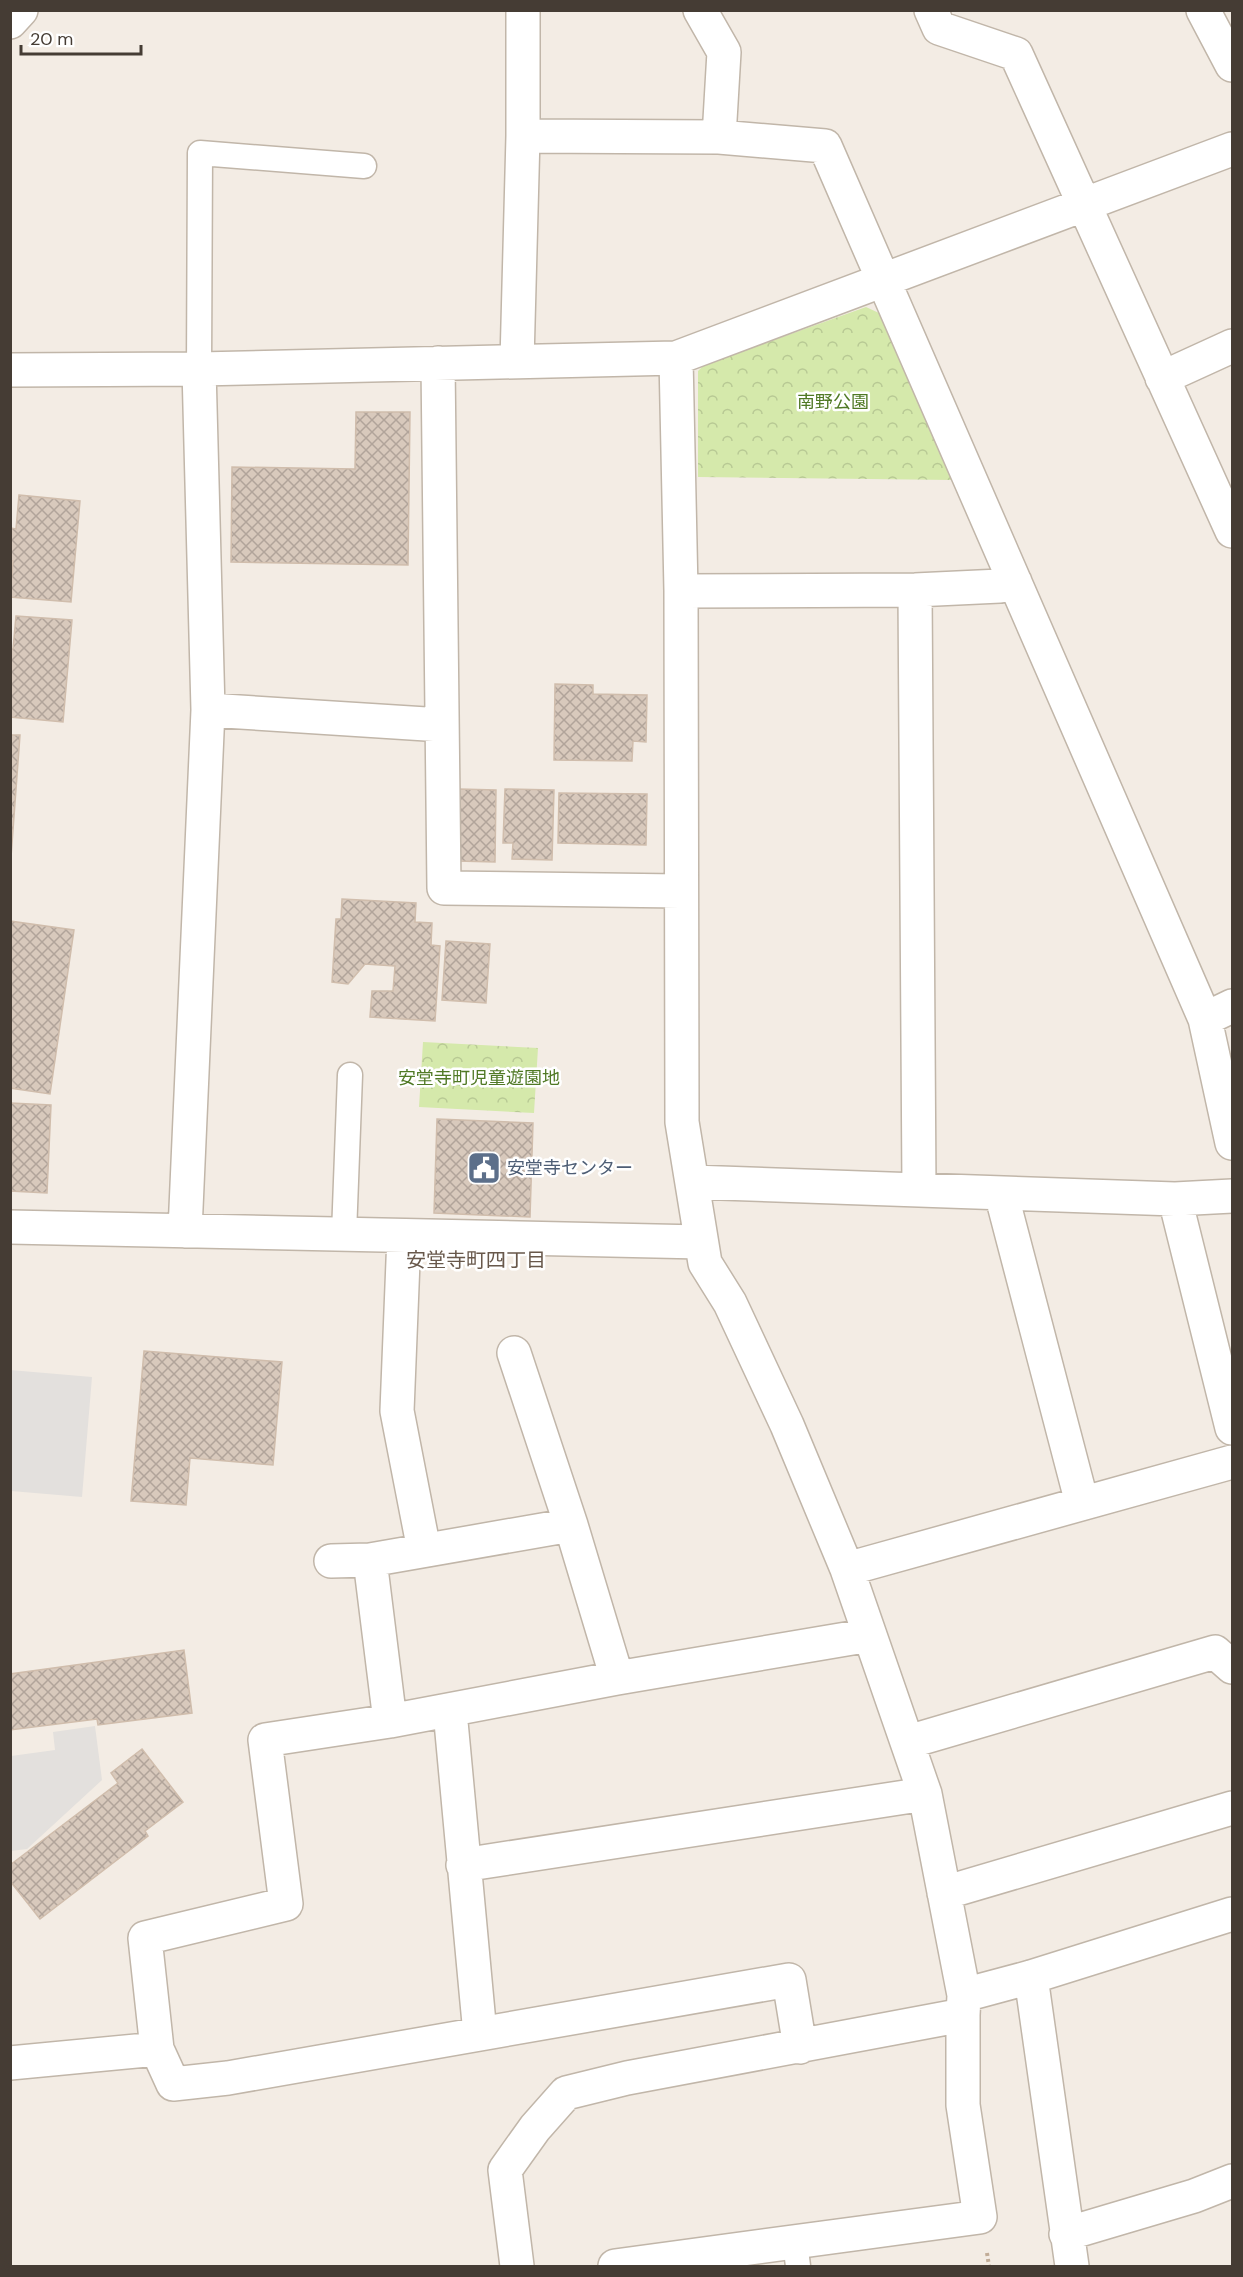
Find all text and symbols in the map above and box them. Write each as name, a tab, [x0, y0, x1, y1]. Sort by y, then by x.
scale bar	[21, 18, 141, 56]
text: 20 m	[30, 27, 73, 51]
park label: 南野公園	[797, 390, 869, 414]
park label: 安堂寺町児童遊園地	[398, 1066, 560, 1090]
public building icon: 安堂寺センター	[466, 1150, 502, 1186]
place label: 安堂寺センター	[507, 1156, 633, 1180]
district label: 安堂寺町四丁目	[406, 1247, 546, 1273]

